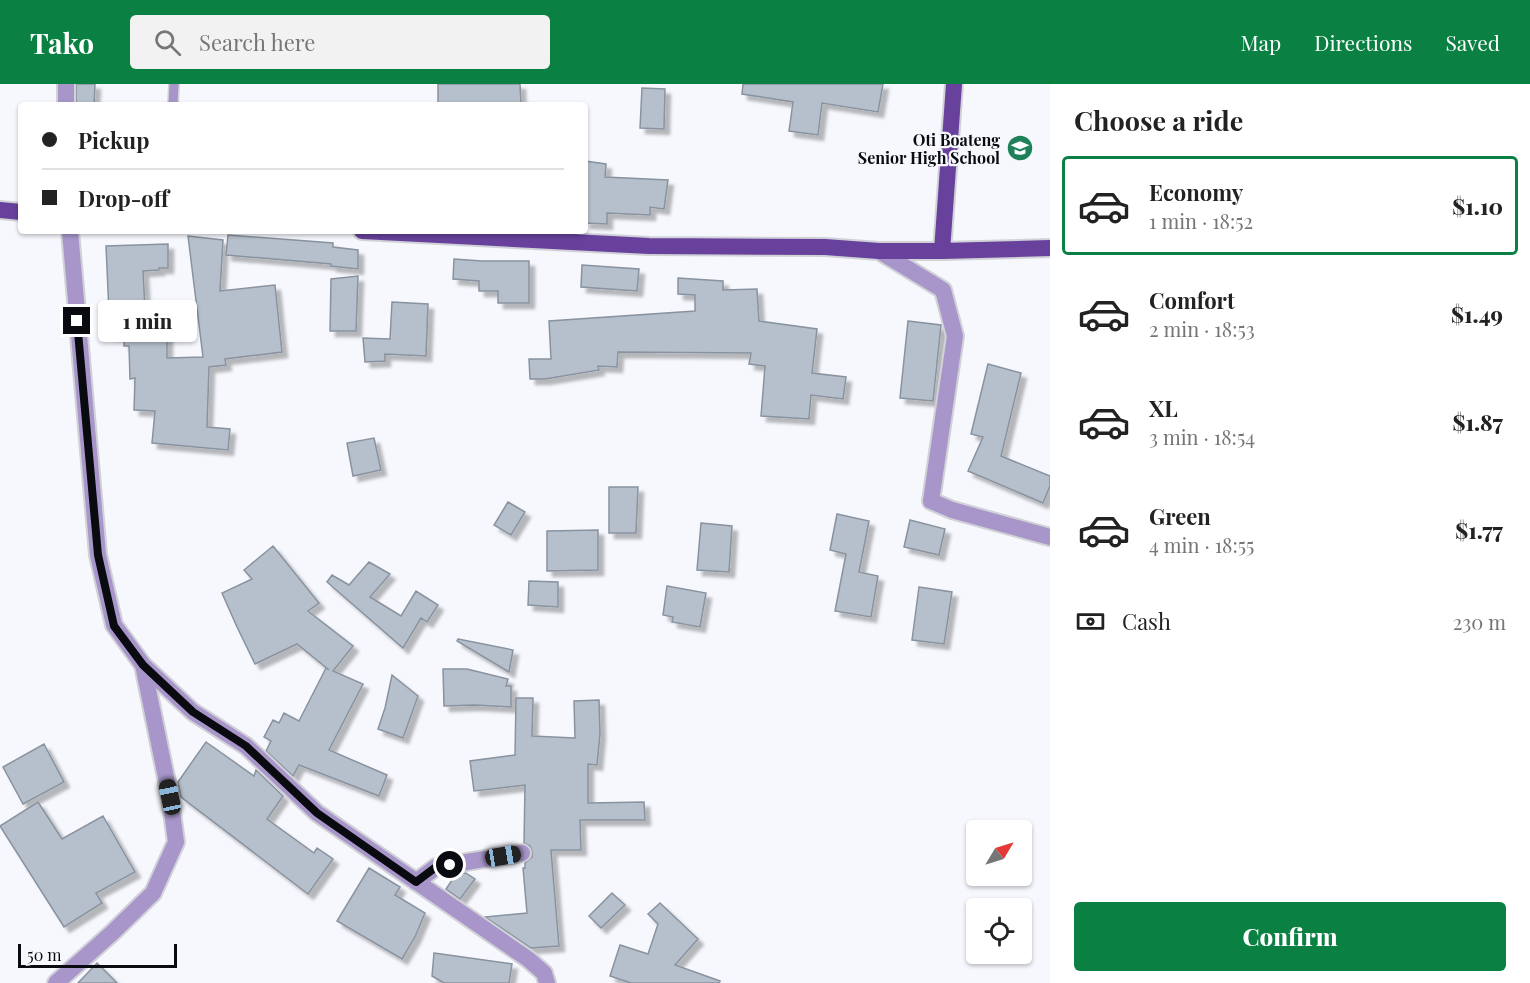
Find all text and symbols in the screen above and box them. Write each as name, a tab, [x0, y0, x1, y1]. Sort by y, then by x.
search box	[130, 15, 550, 69]
text: Tako	[30, 24, 94, 61]
icon: search	[151, 26, 184, 59]
text: Search here	[199, 27, 315, 57]
text: Map	[1240, 28, 1281, 56]
text: Directions	[1314, 28, 1412, 56]
text: Saved	[1445, 28, 1500, 56]
text: Choose a ride	[1074, 102, 1243, 138]
text: Pickup	[78, 125, 149, 155]
place label: Oti Boateng Senior High School	[858, 129, 1000, 168]
school or university icon: Oti Boateng Senior High School	[1005, 133, 1035, 163]
text: Economy	[1149, 177, 1243, 207]
icon: car	[1077, 179, 1131, 233]
text: Drop-off	[78, 183, 169, 213]
text: $1.10	[1452, 191, 1503, 221]
text: 1 min · 18:52	[1149, 207, 1253, 234]
text: Comfort	[1149, 285, 1235, 315]
icon: car	[1077, 287, 1131, 341]
text: $1.49	[1451, 299, 1503, 329]
callout: 1 min	[98, 300, 197, 342]
route end	[63, 307, 90, 334]
text: 1 min	[123, 307, 172, 334]
text: 2 min · 18:53	[1149, 315, 1255, 342]
text: XL	[1149, 393, 1178, 423]
icon: car	[1077, 395, 1131, 449]
text: $1.87	[1452, 407, 1503, 437]
text: 3 min · 18:54	[1149, 423, 1255, 450]
text: Green	[1149, 501, 1211, 531]
icon: car	[1077, 503, 1131, 557]
text: $1.77	[1455, 515, 1503, 545]
text: 4 min · 18:55	[1149, 531, 1254, 558]
icon: cash	[1074, 605, 1107, 638]
text: Cash	[1122, 606, 1171, 636]
text: 230 m	[1453, 608, 1506, 635]
car	[157, 778, 183, 816]
north arrow	[966, 820, 1032, 886]
map controls	[966, 820, 1032, 964]
car	[484, 844, 522, 868]
route start	[436, 851, 463, 878]
button: locate	[966, 898, 1032, 964]
button: Confirm	[1074, 902, 1506, 971]
scale bar	[18, 941, 177, 968]
text: 50 m	[27, 944, 61, 965]

